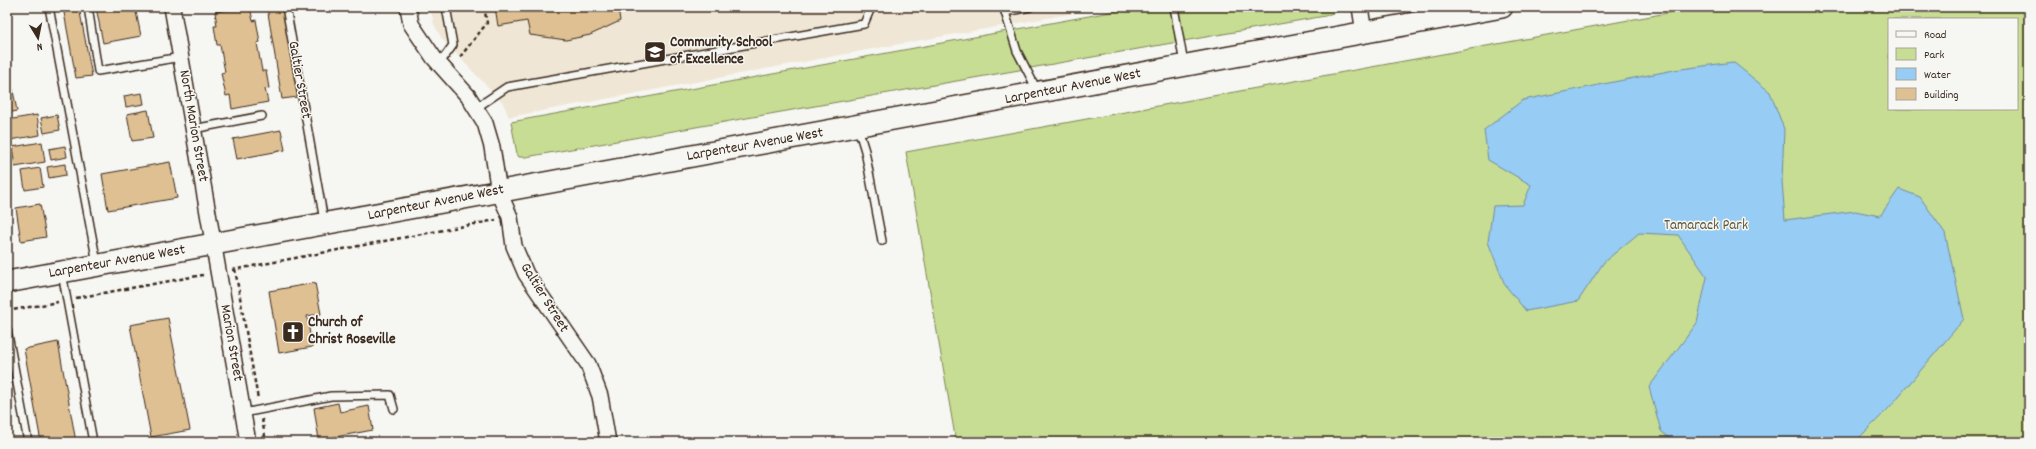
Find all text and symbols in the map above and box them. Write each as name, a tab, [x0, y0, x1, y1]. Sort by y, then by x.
north arrow	[18, 18, 58, 58]
legend	[1888, 18, 2018, 110]
text: Road	[1924, 27, 1946, 44]
place label: Community School of Excellence	[670, 32, 773, 71]
text: N	[35, 38, 43, 54]
street label: Galtier Street	[281, 39, 317, 121]
school or university icon: Community School of Excellence	[642, 39, 668, 65]
text: Park	[1924, 47, 1945, 64]
street label: Larpenteur Avenue West	[1003, 63, 1143, 111]
text: Water	[1924, 67, 1951, 84]
street label: North Marion Street	[172, 68, 214, 184]
text: Building	[1924, 87, 1959, 104]
street label: Larpenteur Avenue West	[685, 122, 825, 168]
street label: Larpenteur Avenue West	[366, 179, 506, 227]
park label: Tamarack Park	[1664, 215, 1748, 237]
street label: Larpenteur Avenue West	[47, 239, 187, 285]
street label: Galtier Street	[514, 259, 574, 338]
street label: Marion Street	[213, 303, 249, 384]
place label: Church of Christ Roseville	[308, 312, 396, 351]
church icon: Church of Christ Roseville	[280, 319, 306, 345]

